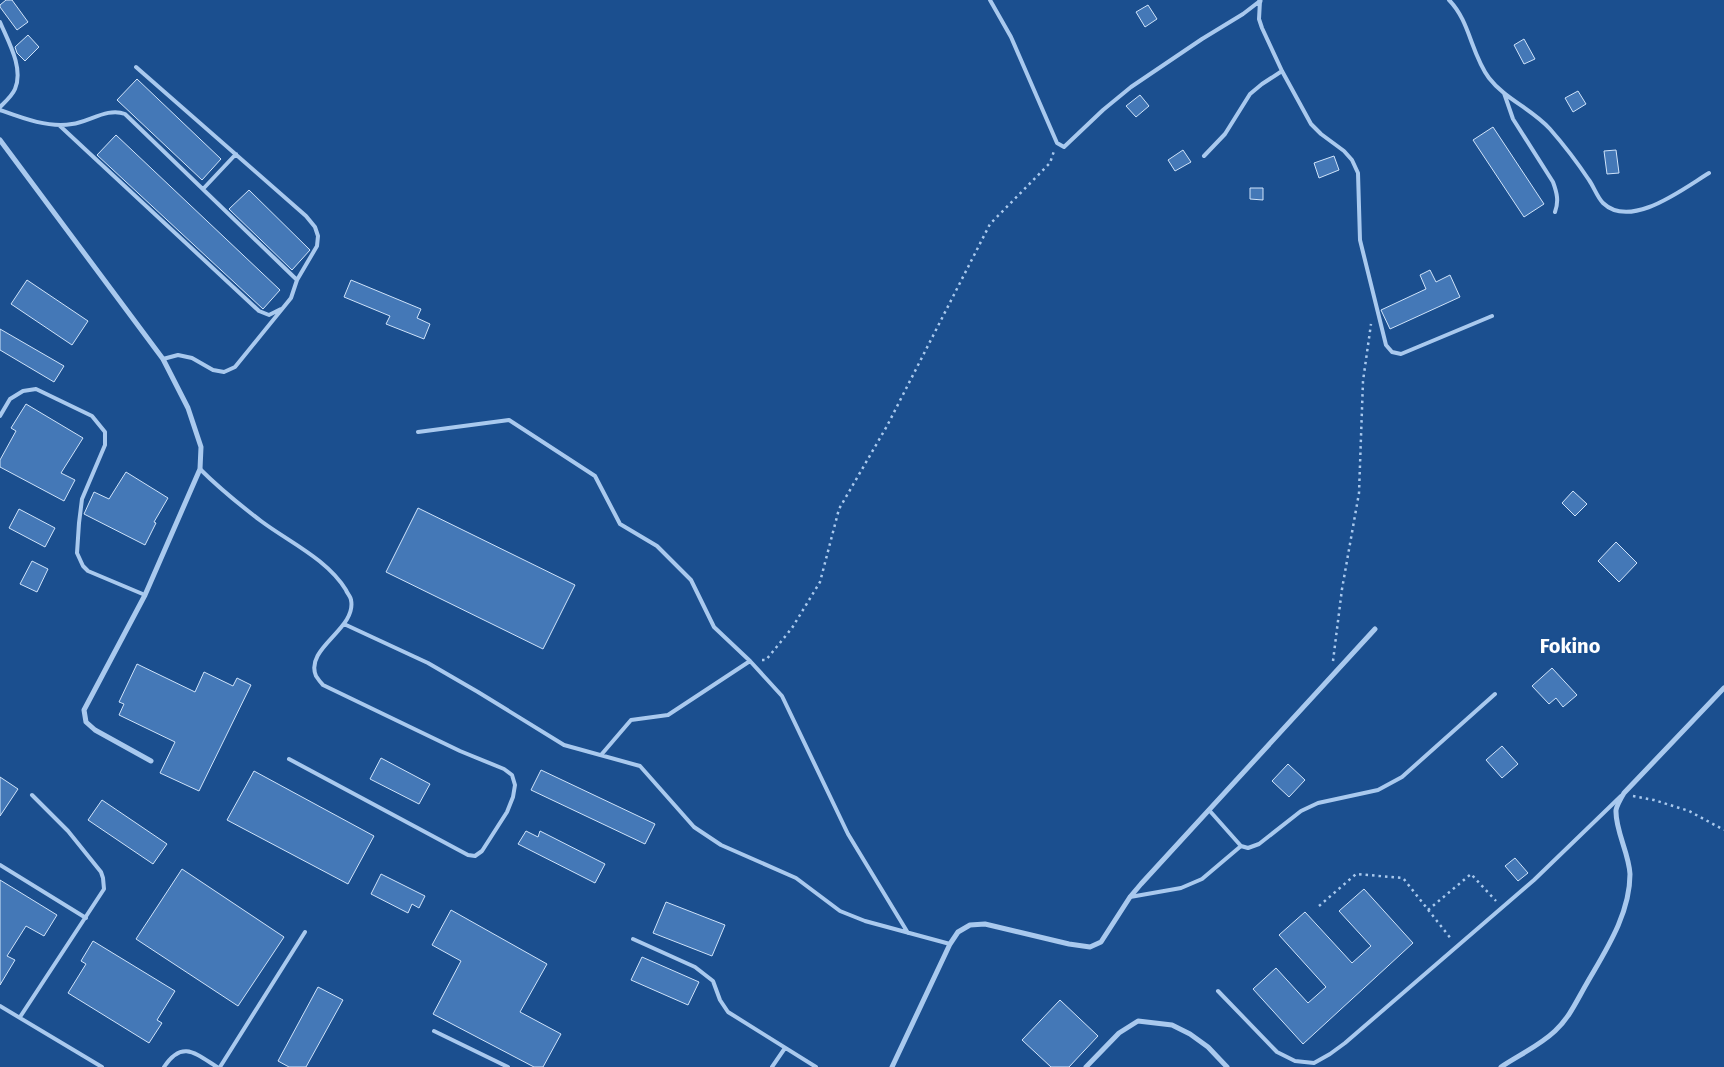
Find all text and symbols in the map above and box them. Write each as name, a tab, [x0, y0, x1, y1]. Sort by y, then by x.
district label: Fokino	[1540, 634, 1601, 658]

